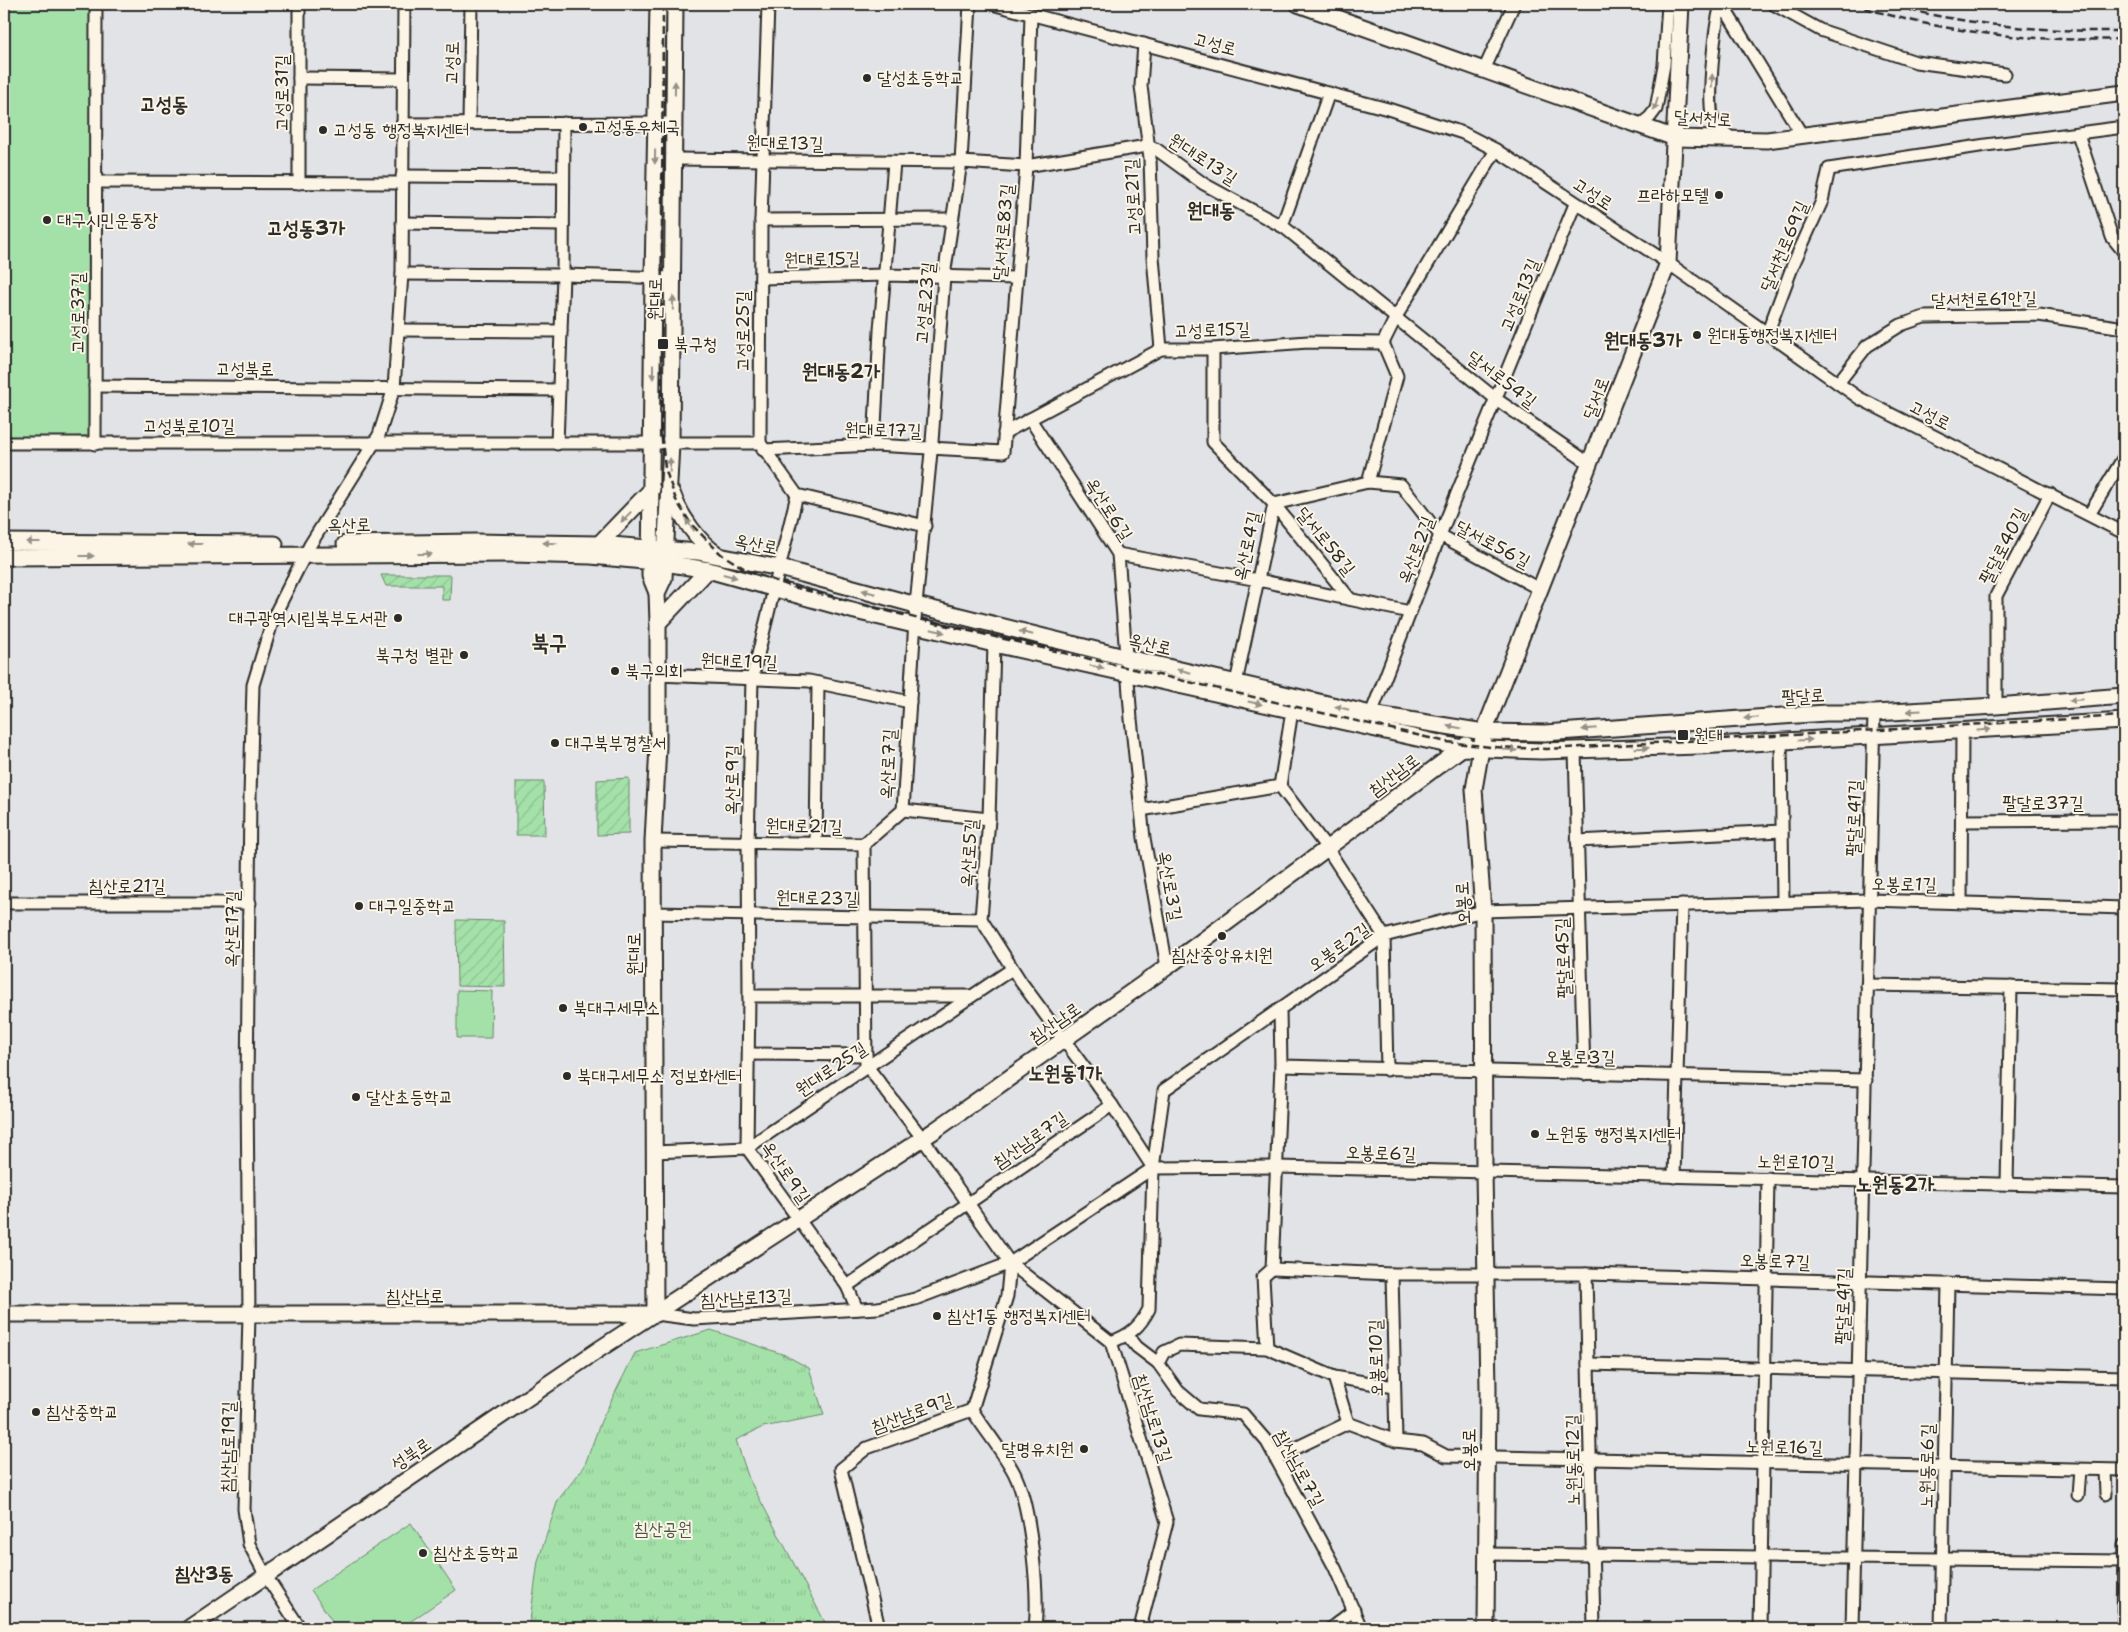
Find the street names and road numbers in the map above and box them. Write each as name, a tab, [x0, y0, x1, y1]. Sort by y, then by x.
street label: 고성로	[1191, 27, 1239, 61]
street label: 고성로	[440, 41, 464, 85]
street label: 고성로31길	[270, 54, 294, 132]
street label: 달서천로	[1673, 104, 1733, 132]
street label: 원대로13길	[1164, 128, 1242, 190]
street label: 원대로13길	[746, 130, 824, 156]
street label: 고성로21길	[1119, 157, 1147, 236]
street label: 고성로	[1568, 172, 1618, 216]
street label: 달서천로83길	[987, 182, 1019, 281]
street label: 달서천로69길	[1754, 197, 1814, 295]
street label: 원대로15길	[784, 246, 861, 272]
street label: 고성로13길	[1494, 254, 1546, 335]
street label: 고성로23길	[909, 260, 941, 345]
street label: 고성로37길	[66, 272, 90, 354]
street label: 원대로	[643, 277, 667, 321]
street label: 달서천로61안길	[1931, 286, 2038, 312]
street label: 고성로25길	[731, 290, 755, 372]
street label: 고성로15길	[1174, 317, 1251, 343]
street label: 달서로54길	[1462, 345, 1542, 413]
street label: 고성북로	[216, 357, 274, 381]
street label: 달서로	[1577, 373, 1615, 423]
street label: 고성로	[1905, 394, 1955, 436]
street label: 고성북로10길	[143, 414, 236, 438]
street label: 원대로17길	[844, 417, 922, 443]
street label: 옥산로6길	[1080, 473, 1139, 546]
street label: 달서로58길	[1291, 502, 1361, 580]
street label: 팔달로40길	[1973, 503, 2033, 588]
street label: 옥산로4길	[1228, 509, 1266, 583]
street label: 옥산로2길	[1392, 512, 1440, 587]
street label: 옥산로	[327, 513, 371, 537]
street label: 달서로56길	[1451, 514, 1535, 574]
street label: 옥산로	[732, 528, 780, 560]
street label: 옥산로	[1126, 627, 1174, 661]
street label: 원대로19길	[700, 648, 779, 674]
street label: 팔달로	[1781, 683, 1825, 709]
street label: 옥산로7길	[874, 728, 902, 800]
street label: 옥산로9길	[719, 744, 745, 815]
street label: 침산남로	[1364, 748, 1424, 802]
street label: 팔달로41길	[1841, 779, 1867, 857]
street label: 팔달로37길	[2002, 791, 2084, 815]
street label: 원대로21길	[765, 813, 843, 839]
street label: 옥산로5길	[955, 817, 983, 888]
street label: 옥산로3길	[1152, 849, 1188, 923]
street label: 오봉로1길	[1871, 871, 1937, 897]
street label: 침산로21길	[88, 874, 166, 898]
street label: 오봉로	[1450, 881, 1476, 925]
street label: 원대로23길	[776, 885, 859, 911]
street label: 옥산로17길	[219, 890, 245, 968]
street label: 오봉로2길	[1303, 917, 1375, 977]
street label: 팔달로45길	[1550, 917, 1576, 999]
street label: 원대로	[622, 932, 646, 976]
street label: 침산남로	[1024, 997, 1086, 1049]
street label: 원대로25길	[791, 1036, 872, 1102]
street label: 오봉로3길	[1545, 1044, 1616, 1070]
street label: 침산남로7길	[988, 1105, 1072, 1174]
street label: 옥산로9길	[756, 1136, 816, 1208]
street label: 오봉로6길	[1345, 1140, 1417, 1166]
street label: 노원로10길	[1757, 1149, 1836, 1175]
street label: 오봉로7길	[1739, 1248, 1811, 1274]
street label: 팔달로41길	[1830, 1267, 1856, 1345]
street label: 침산남로	[386, 1284, 444, 1308]
street label: 침산남로13길	[700, 1284, 793, 1312]
street label: 오봉로10길	[1363, 1318, 1389, 1397]
street label: 침산남로13길	[1128, 1371, 1178, 1466]
street label: 침산남로9길	[868, 1387, 957, 1439]
street label: 침산남로19길	[215, 1400, 241, 1493]
street label: 노원동로12길	[1560, 1413, 1586, 1506]
street label: 노원동로6길	[1914, 1423, 1940, 1509]
street label: 침산남로7길	[1268, 1425, 1330, 1511]
street label: 오봉로	[1457, 1428, 1481, 1472]
street label: 성북로	[386, 1432, 436, 1476]
street label: 노원로16길	[1745, 1434, 1823, 1460]

